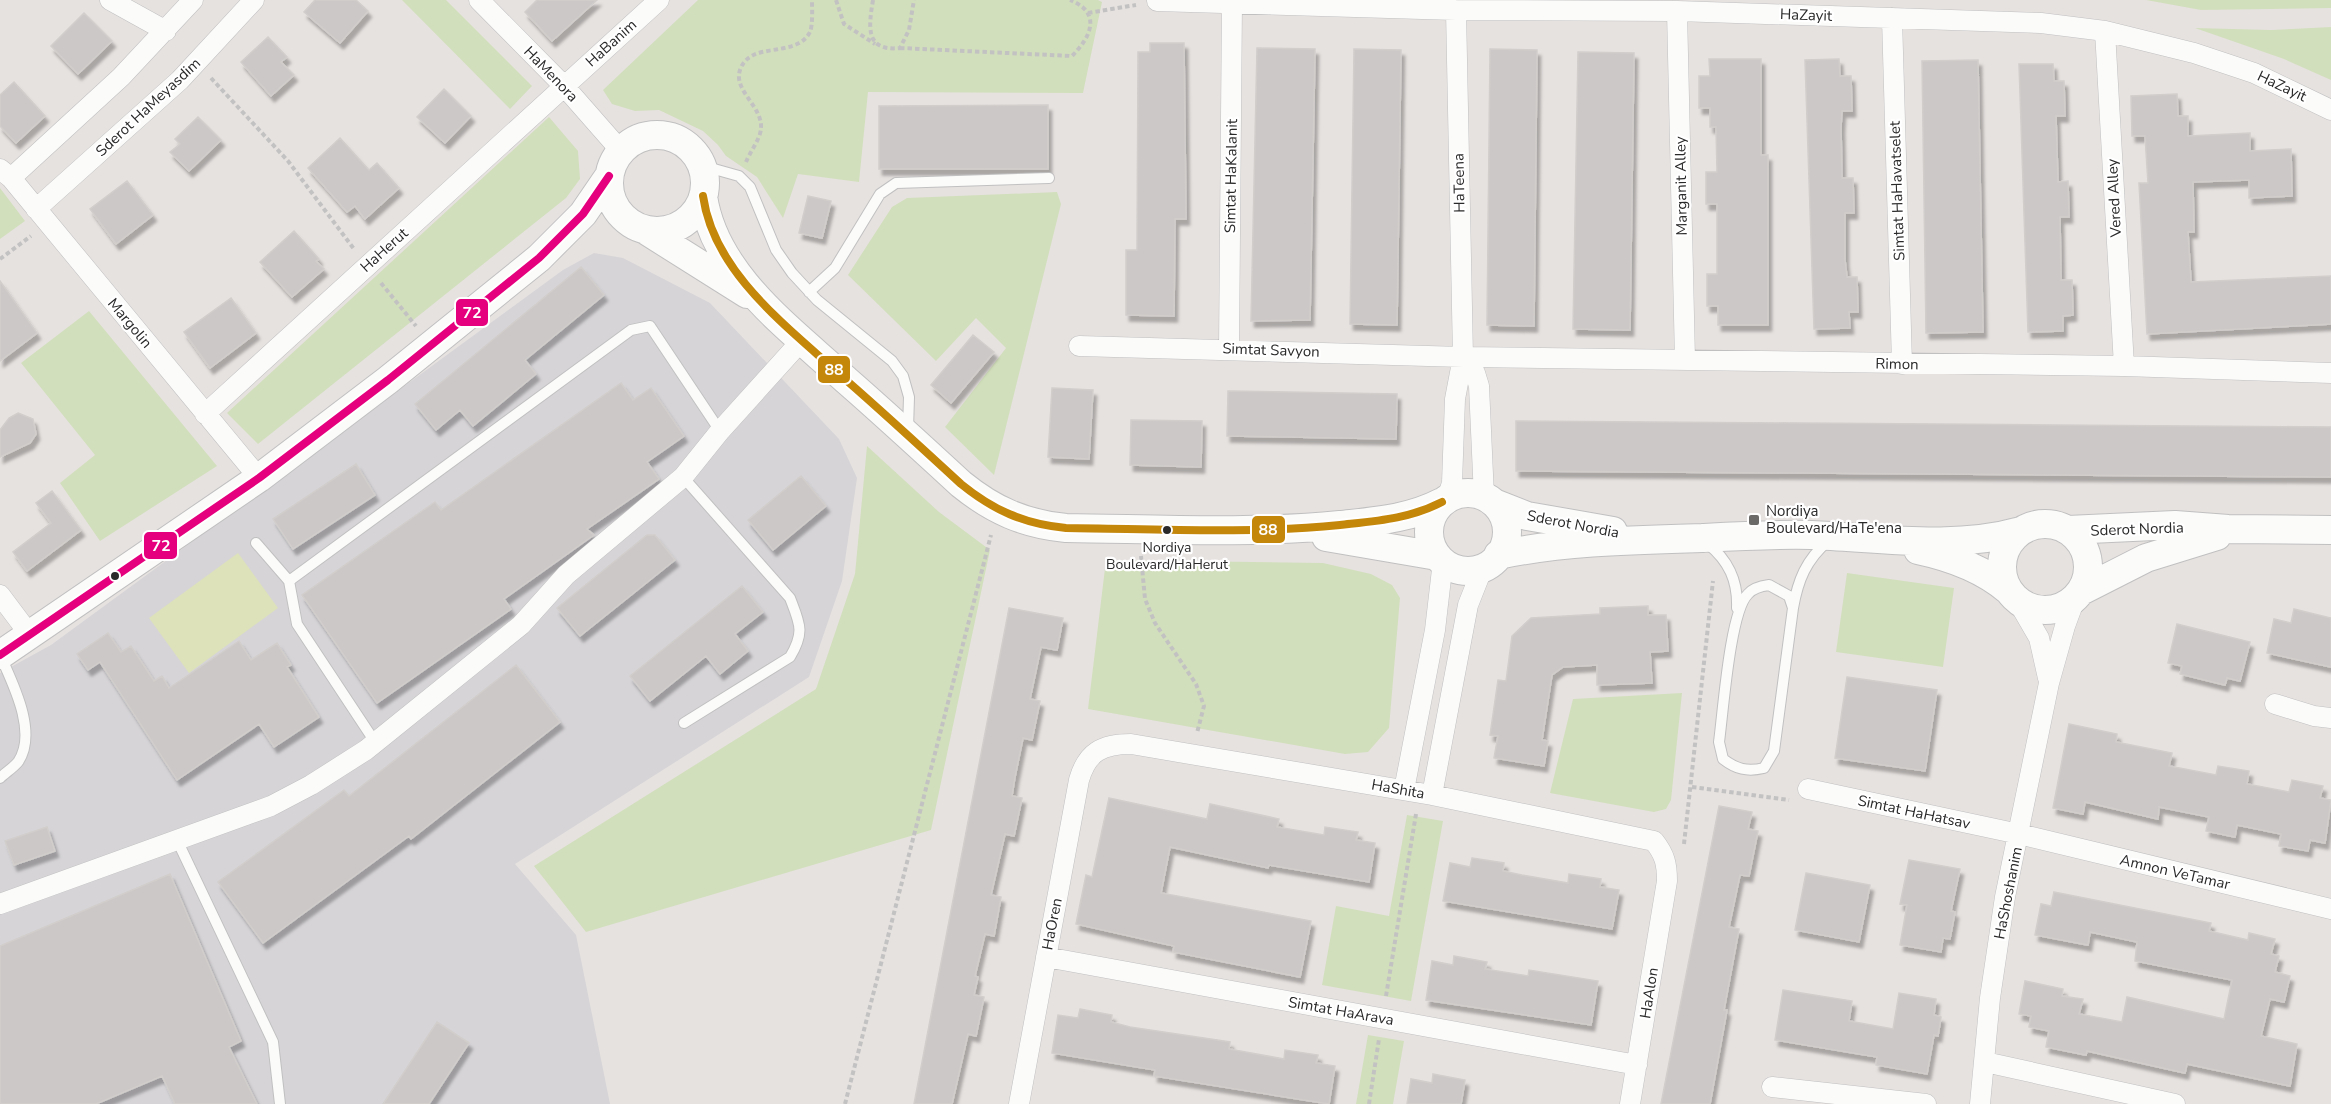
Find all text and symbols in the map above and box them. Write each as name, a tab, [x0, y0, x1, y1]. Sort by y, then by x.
street label: HaZayit	[1779, 4, 1833, 26]
street label: HaBanim	[581, 15, 641, 71]
street label: HaMenora	[519, 42, 583, 106]
street label: Sderot HaMeyasdim	[91, 53, 205, 161]
street label: HaZayit	[2254, 66, 2311, 106]
street label: Simtat HaKalanit	[1220, 118, 1242, 233]
street label: Simtat HaHavatselet	[1885, 120, 1909, 261]
street label: Marganit Alley	[1670, 136, 1692, 236]
street label: HaTeena	[1448, 153, 1470, 213]
street label: Vered Alley	[2102, 158, 2126, 239]
street label: HaHerut	[356, 223, 413, 277]
street label: Margolin	[103, 294, 157, 352]
line badge: 72	[455, 298, 489, 327]
text: 72	[462, 302, 482, 324]
street label: Simtat Savyon	[1222, 338, 1320, 362]
street label: Rimon	[1875, 354, 1919, 374]
line badge: 88	[817, 355, 851, 384]
text: 88	[824, 359, 844, 381]
place label: Nordiya Boulevard/HaTe'ena	[1766, 501, 1902, 538]
street label: Sderot Nordia	[1525, 505, 1621, 543]
marker: Nordiya Boulevard/HaTe'ena	[1747, 513, 1761, 527]
line badge: 88	[1251, 515, 1286, 544]
street label: Sderot Nordia	[2090, 517, 2184, 541]
text: 88	[1258, 519, 1278, 541]
marker: Nordiya Boulevard/HaHerut	[1161, 524, 1173, 536]
line badge: 72	[143, 531, 178, 560]
text: 72	[151, 535, 171, 557]
place label: Nordiya Boulevard/HaHerut	[1106, 538, 1228, 574]
unlabelled marker	[109, 570, 121, 582]
street label: HaShita	[1370, 774, 1426, 804]
street label: Simtat HaHatsav	[1856, 790, 1972, 834]
street label: HaShoshanim	[1989, 845, 2027, 941]
street label: Amnon VeTamar	[2118, 850, 2233, 895]
street label: HaOren	[1037, 896, 1067, 952]
street label: HaAlon	[1635, 966, 1663, 1020]
street label: Simtat HaArava	[1287, 992, 1395, 1030]

